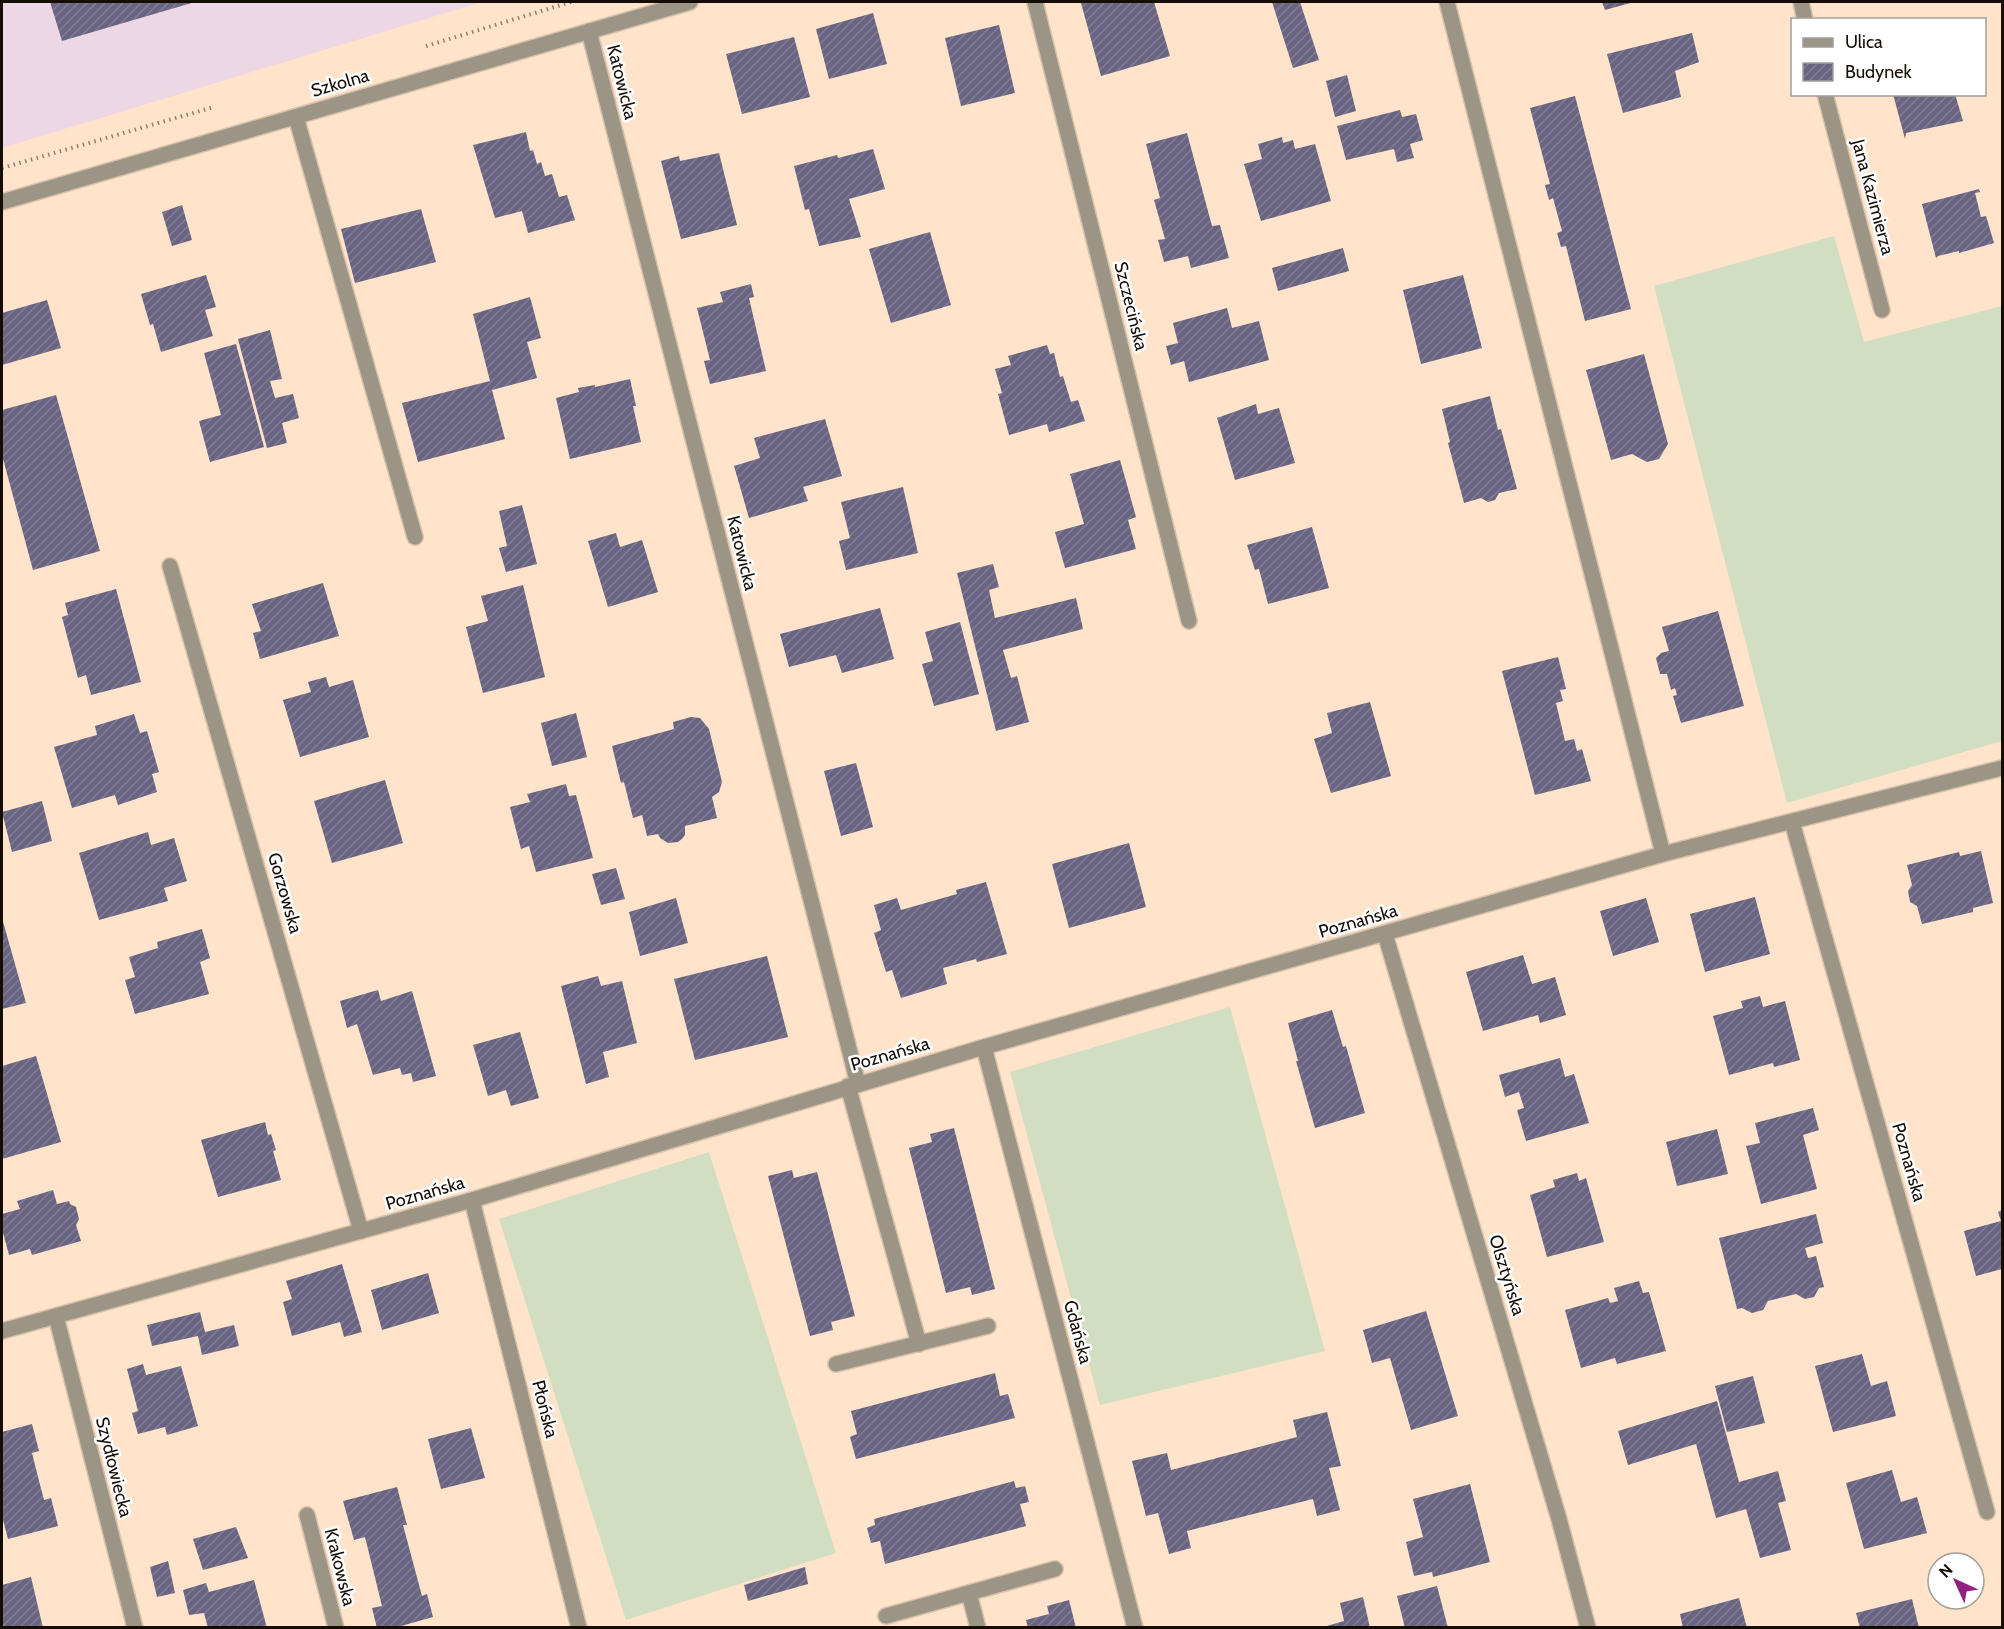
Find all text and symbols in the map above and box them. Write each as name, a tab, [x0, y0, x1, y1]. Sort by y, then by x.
legend	[1791, 18, 1986, 96]
text: Ulica	[1845, 31, 1883, 53]
street label: Katowicka	[602, 42, 642, 122]
text: Budynek	[1845, 61, 1912, 83]
street label: Szkolna	[308, 64, 372, 102]
street label: Jana Kazimierza	[1847, 136, 1899, 257]
street label: Szczecińska	[1109, 259, 1153, 353]
street label: Katowicka	[722, 513, 762, 593]
street label: Gorzowska	[263, 850, 307, 936]
street label: Poznańska	[1316, 899, 1400, 943]
street label: Poznańska	[848, 1032, 932, 1076]
street label: Poznańska	[1887, 1120, 1931, 1204]
street label: Poznańska	[383, 1171, 467, 1215]
street label: Olsztyńska	[1484, 1232, 1530, 1318]
street label: Gdańska	[1059, 1298, 1097, 1366]
street label: Płońska	[527, 1378, 563, 1440]
street label: Szydłowiecka	[91, 1415, 137, 1520]
street label: Krakowska	[320, 1526, 360, 1608]
north arrow	[1926, 1551, 1986, 1611]
text: N	[1935, 1560, 1956, 1581]

